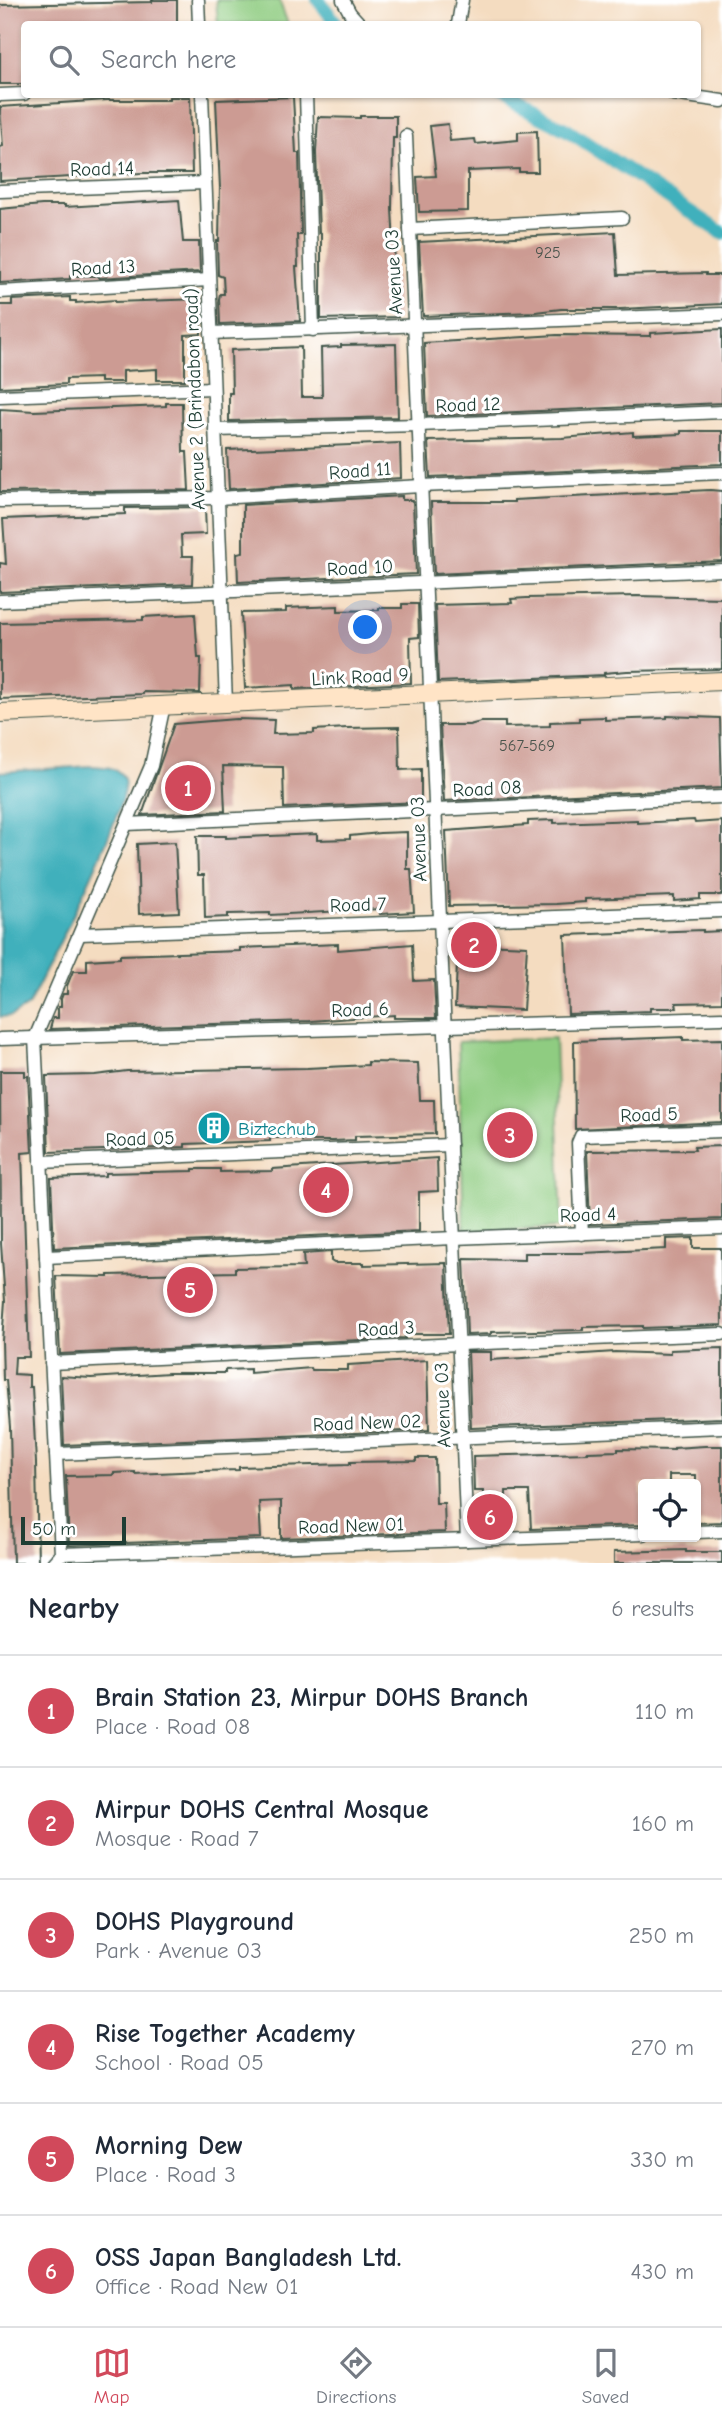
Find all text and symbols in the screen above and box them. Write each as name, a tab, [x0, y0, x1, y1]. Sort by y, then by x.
search box	[21, 21, 701, 98]
icon: search	[45, 41, 83, 79]
text: Search here	[101, 45, 236, 75]
street label: Road 14	[70, 157, 134, 181]
street label: Avenue 03	[381, 229, 407, 315]
house number: 925	[535, 244, 561, 262]
street label: Road 13	[70, 255, 136, 281]
street label: Avenue 2 (Brindabon road)	[180, 288, 210, 510]
street label: Road 12	[435, 393, 501, 417]
street label: Road 11	[328, 458, 392, 484]
street label: Road 10	[326, 555, 394, 581]
your location	[348, 610, 382, 644]
street label: Link Road 9	[311, 663, 409, 691]
house number: 567-569	[499, 737, 555, 755]
pin: 1	[165, 762, 211, 814]
street label: Road 08	[452, 776, 522, 802]
street label: Avenue 03	[407, 796, 431, 882]
street label: Road 7	[329, 893, 387, 917]
pin: 2	[451, 919, 497, 971]
street label: Road 6	[331, 998, 389, 1022]
street label: Road 5	[620, 1103, 678, 1127]
building icon: Biztechub	[195, 1109, 233, 1147]
pin: 3	[487, 1109, 533, 1161]
place label: Biztechub	[238, 1118, 316, 1140]
street label: Road 05	[105, 1127, 175, 1151]
pin: 4	[303, 1164, 349, 1216]
street label: Road 4	[559, 1203, 617, 1227]
pin: 5	[167, 1264, 213, 1316]
street label: Road 3	[357, 1317, 415, 1341]
street label: Avenue 03	[431, 1362, 455, 1448]
street label: Road New 02	[312, 1410, 422, 1436]
map controls	[638, 1479, 701, 1542]
button: locate	[638, 1479, 701, 1542]
pin: 6	[467, 1491, 513, 1543]
street label: Road New 01	[298, 1513, 404, 1539]
scale bar	[21, 1514, 126, 1546]
text: 50 m	[32, 1518, 76, 1540]
text: Nearby	[28, 1591, 119, 1626]
text: 6 results	[611, 1595, 694, 1622]
text: Brain Station 23, Mirpur DOHS Branch	[95, 1683, 529, 1713]
text: 1	[46, 1698, 56, 1725]
text: 110 m	[635, 1698, 694, 1725]
text: Place · Road 08	[95, 1713, 250, 1740]
text: Mirpur DOHS Central Mosque	[95, 1795, 429, 1825]
text: 2	[45, 1810, 57, 1837]
text: 160 m	[632, 1810, 694, 1837]
text: Mosque · Road 7	[95, 1825, 259, 1852]
text: DOHS Playground	[95, 1907, 294, 1937]
text: 3	[45, 1922, 57, 1949]
text: 250 m	[629, 1922, 694, 1949]
text: Park · Avenue 03	[95, 1937, 262, 1964]
text: Rise Together Academy	[95, 2019, 355, 2049]
text: 4	[46, 2034, 56, 2061]
text: 270 m	[630, 2034, 694, 2061]
text: School · Road 05	[95, 2049, 264, 2076]
text: Morning Dew	[95, 2131, 243, 2161]
text: 5	[45, 2146, 57, 2173]
text: 330 m	[630, 2146, 694, 2173]
text: Place · Road 3	[95, 2161, 236, 2188]
text: OSS Japan Bangladesh Ltd.	[95, 2243, 402, 2273]
text: 6	[45, 2258, 57, 2285]
text: 430 m	[631, 2258, 694, 2285]
text: Office · Road New 01	[95, 2273, 298, 2300]
tab: Map	[93, 2344, 131, 2408]
tab: Directions	[316, 2344, 396, 2408]
tab: Saved	[582, 2344, 629, 2408]

